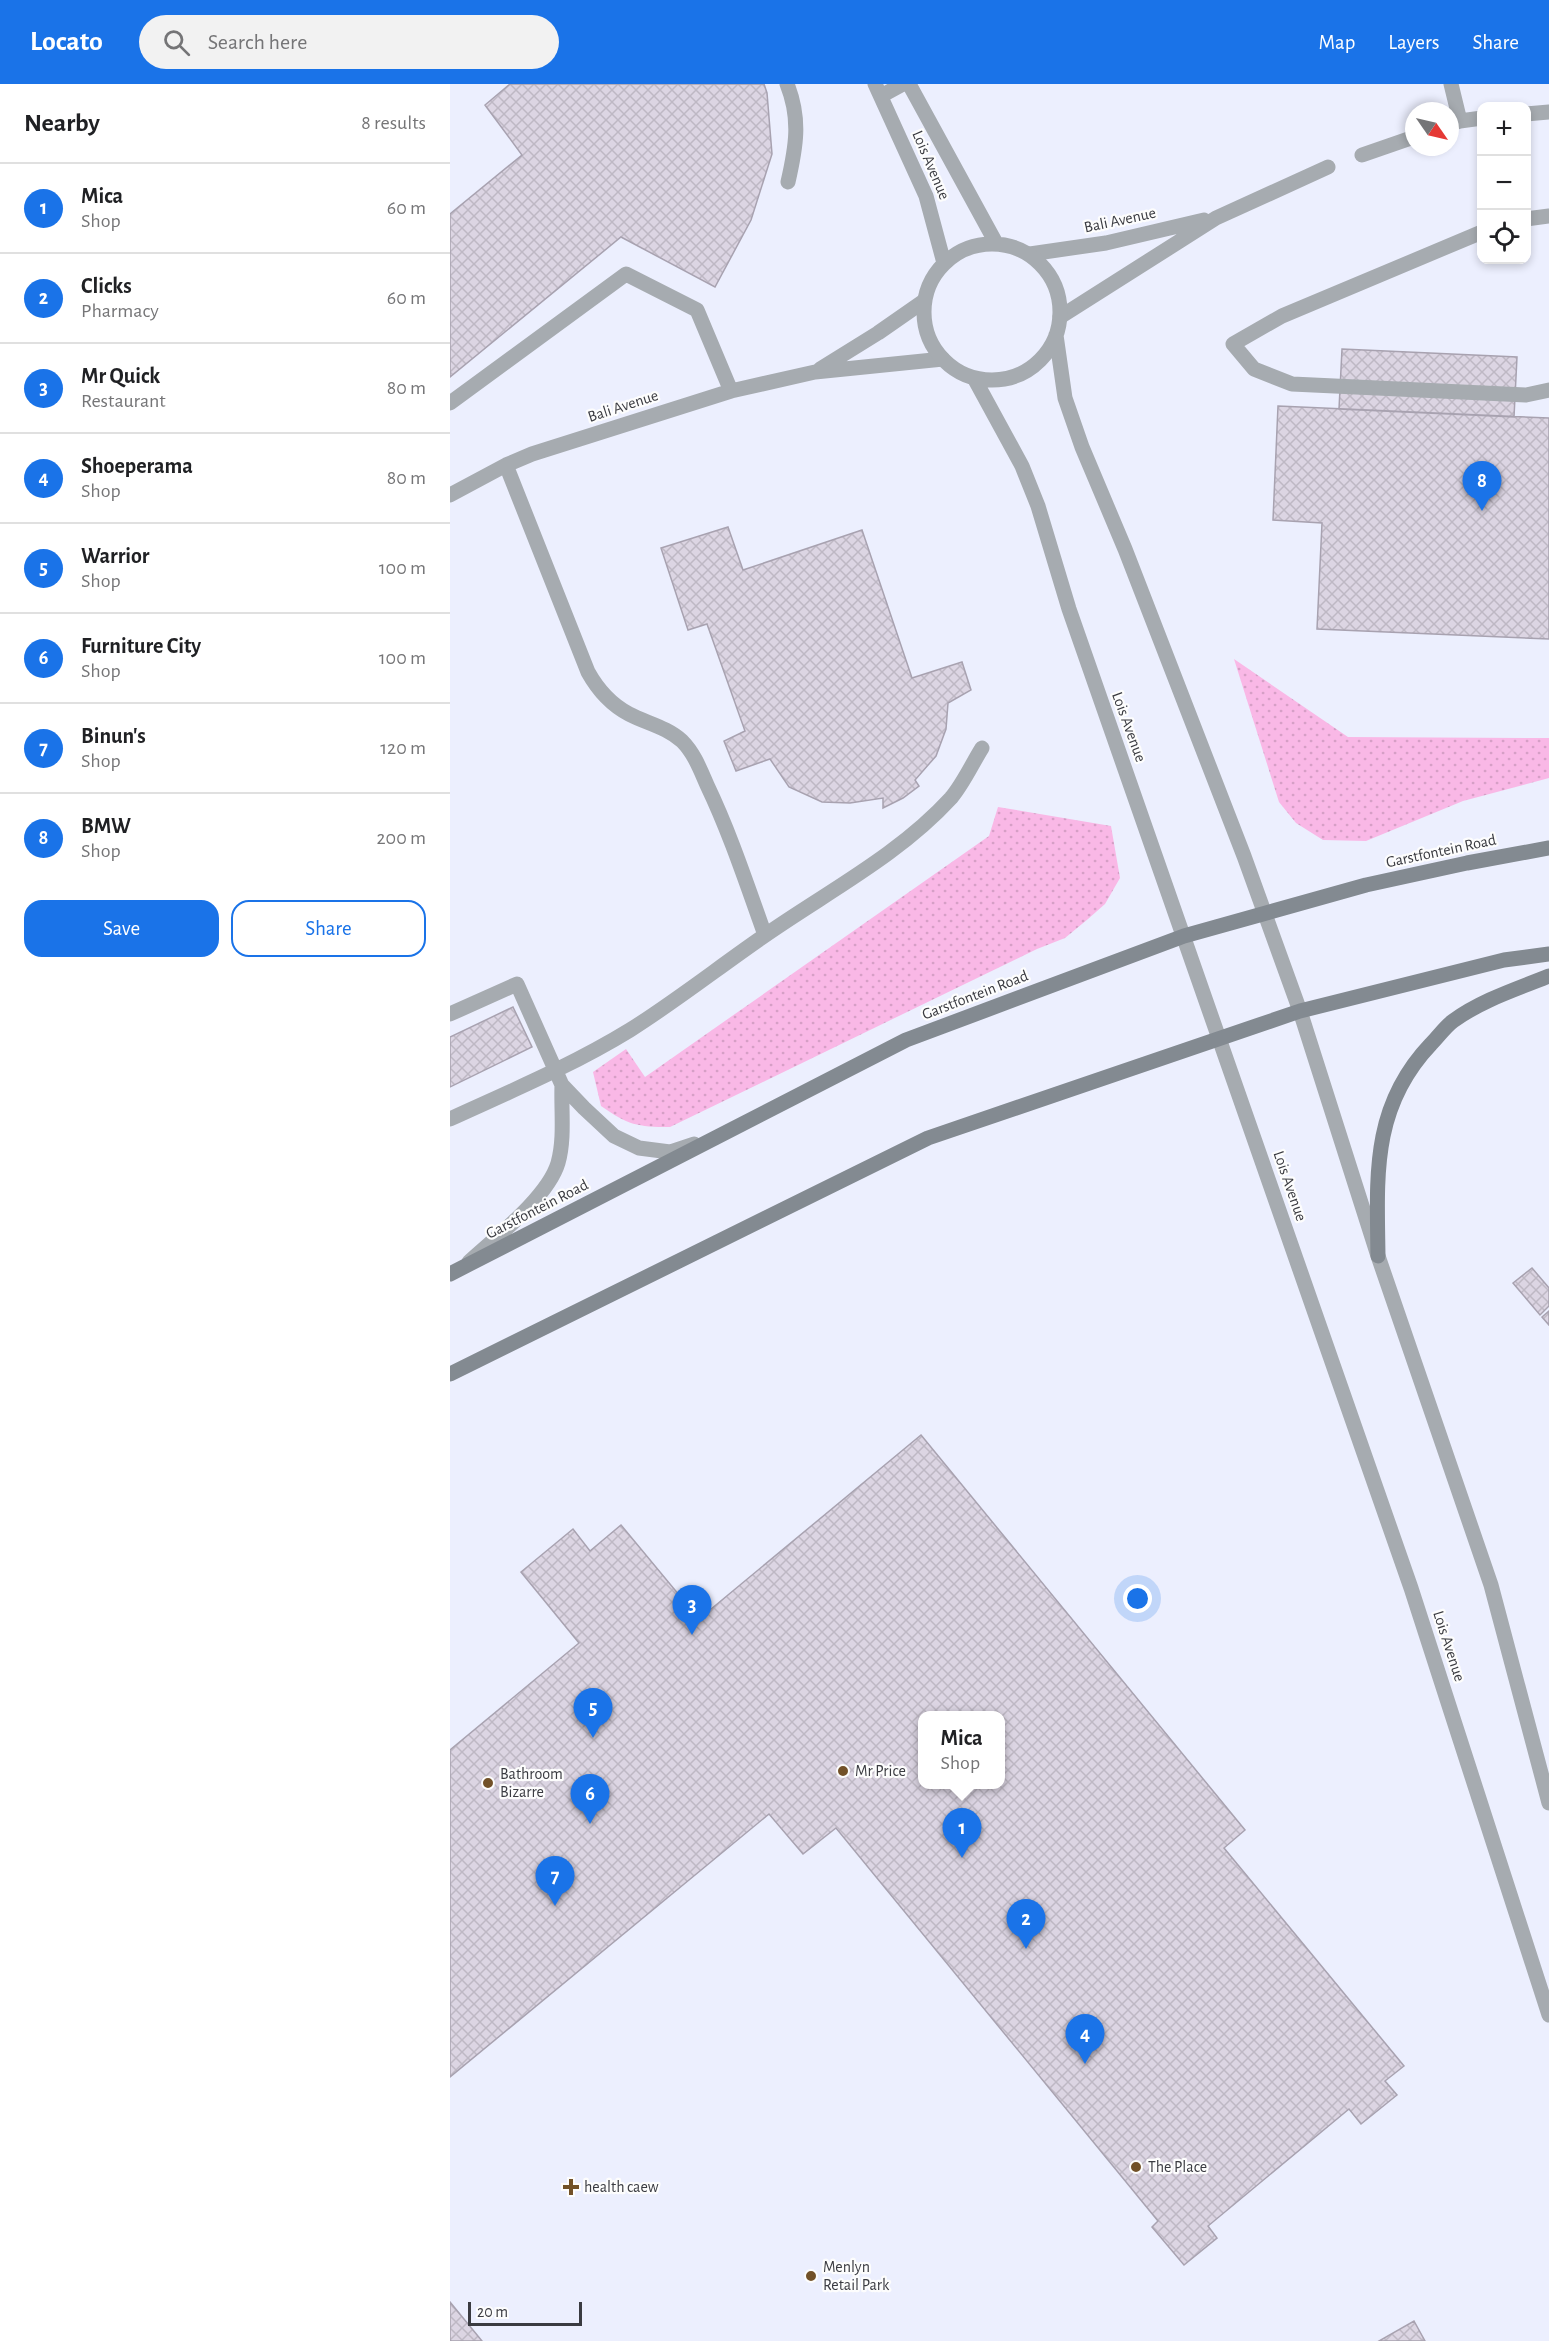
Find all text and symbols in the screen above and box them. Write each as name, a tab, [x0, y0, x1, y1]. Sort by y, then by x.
search box	[139, 15, 559, 69]
icon: search	[160, 26, 193, 59]
text: Locato	[30, 28, 103, 56]
text: Search here	[208, 31, 307, 53]
text: Map	[1319, 32, 1355, 53]
text: Layers	[1388, 32, 1439, 53]
text: Share	[1472, 32, 1519, 53]
north arrow	[1405, 102, 1459, 156]
map controls	[1477, 102, 1531, 264]
button: +	[1477, 102, 1531, 156]
text: Nearby	[24, 110, 100, 136]
text: 8 results	[361, 113, 426, 133]
street label: Lois Avenue	[909, 128, 953, 202]
button: −	[1477, 156, 1531, 210]
text: Mica	[81, 185, 123, 207]
text: 1	[40, 198, 47, 218]
text: 60 m	[387, 198, 426, 218]
street label: Bali Avenue	[1083, 205, 1157, 235]
button: locate	[1477, 210, 1531, 264]
text: Shop	[81, 211, 121, 231]
text: Clicks	[81, 275, 132, 297]
text: 2	[39, 288, 48, 308]
text: 60 m	[387, 288, 426, 308]
text: Pharmacy	[81, 301, 159, 321]
text: Mr Quick	[81, 365, 160, 387]
text: 3	[39, 378, 48, 398]
text: 80 m	[387, 378, 426, 398]
street label: Bali Avenue	[586, 387, 660, 425]
text: Restaurant	[81, 391, 166, 411]
text: Shoeperama	[81, 455, 193, 477]
pin: 8	[1462, 462, 1502, 511]
text: 4	[38, 468, 49, 488]
text: 80 m	[387, 468, 426, 488]
text: Shop	[81, 481, 121, 501]
text: Warrior	[81, 545, 150, 567]
text: 5	[39, 558, 48, 578]
text: 100 m	[379, 558, 426, 578]
text: Shop	[81, 571, 121, 591]
text: Furniture City	[81, 635, 201, 657]
text: 6	[39, 648, 48, 668]
text: 100 m	[379, 648, 426, 668]
text: Shop	[81, 661, 121, 681]
street label: Lois Avenue	[1109, 690, 1149, 764]
text: Binun's	[81, 725, 146, 747]
text: 7	[39, 738, 48, 758]
text: 120 m	[380, 738, 426, 758]
text: Shop	[81, 751, 121, 771]
text: BMW	[81, 815, 131, 837]
text: 8	[39, 828, 48, 848]
text: 200 m	[376, 828, 426, 848]
street label: Garstfontein Road	[1384, 832, 1498, 870]
text: Shop	[81, 841, 121, 861]
button: Save	[24, 900, 219, 957]
button: Share	[231, 900, 426, 957]
street label: Garstfontein Road	[920, 967, 1030, 1023]
street label: Lois Avenue	[1270, 1149, 1310, 1223]
street label: Garstfontein Road	[483, 1176, 591, 1242]
your location	[1123, 1584, 1152, 1613]
pin: 3	[672, 1586, 712, 1635]
street label: Lois Avenue	[1430, 1609, 1468, 1683]
pin: 5	[574, 1688, 612, 1738]
popup	[918, 1711, 1005, 1789]
text: Mica	[940, 1727, 983, 1749]
text: Shop	[940, 1753, 980, 1773]
place label: Mr Price	[855, 1763, 906, 1779]
marker: Mr Price	[836, 1764, 850, 1778]
place label: Bathroom Bizarre	[500, 1766, 563, 1800]
pin: 6	[570, 1774, 610, 1824]
marker: Bathroom Bizarre	[481, 1776, 495, 1790]
pin: 1	[942, 1808, 982, 1858]
pin: 7	[536, 1856, 574, 1906]
pin: 2	[1006, 1900, 1046, 1949]
pin: 4	[1066, 2014, 1104, 2064]
place label: The Place	[1148, 2159, 1207, 2175]
marker: The Place	[1129, 2160, 1143, 2174]
marker: health caew	[562, 2178, 580, 2196]
place label: health caew	[584, 2179, 659, 2195]
place label: Menlyn Retail Park	[823, 2259, 890, 2293]
marker: Menlyn Retail Park	[804, 2269, 818, 2283]
scale bar	[468, 2299, 582, 2326]
text: 20 m	[477, 2304, 508, 2320]

